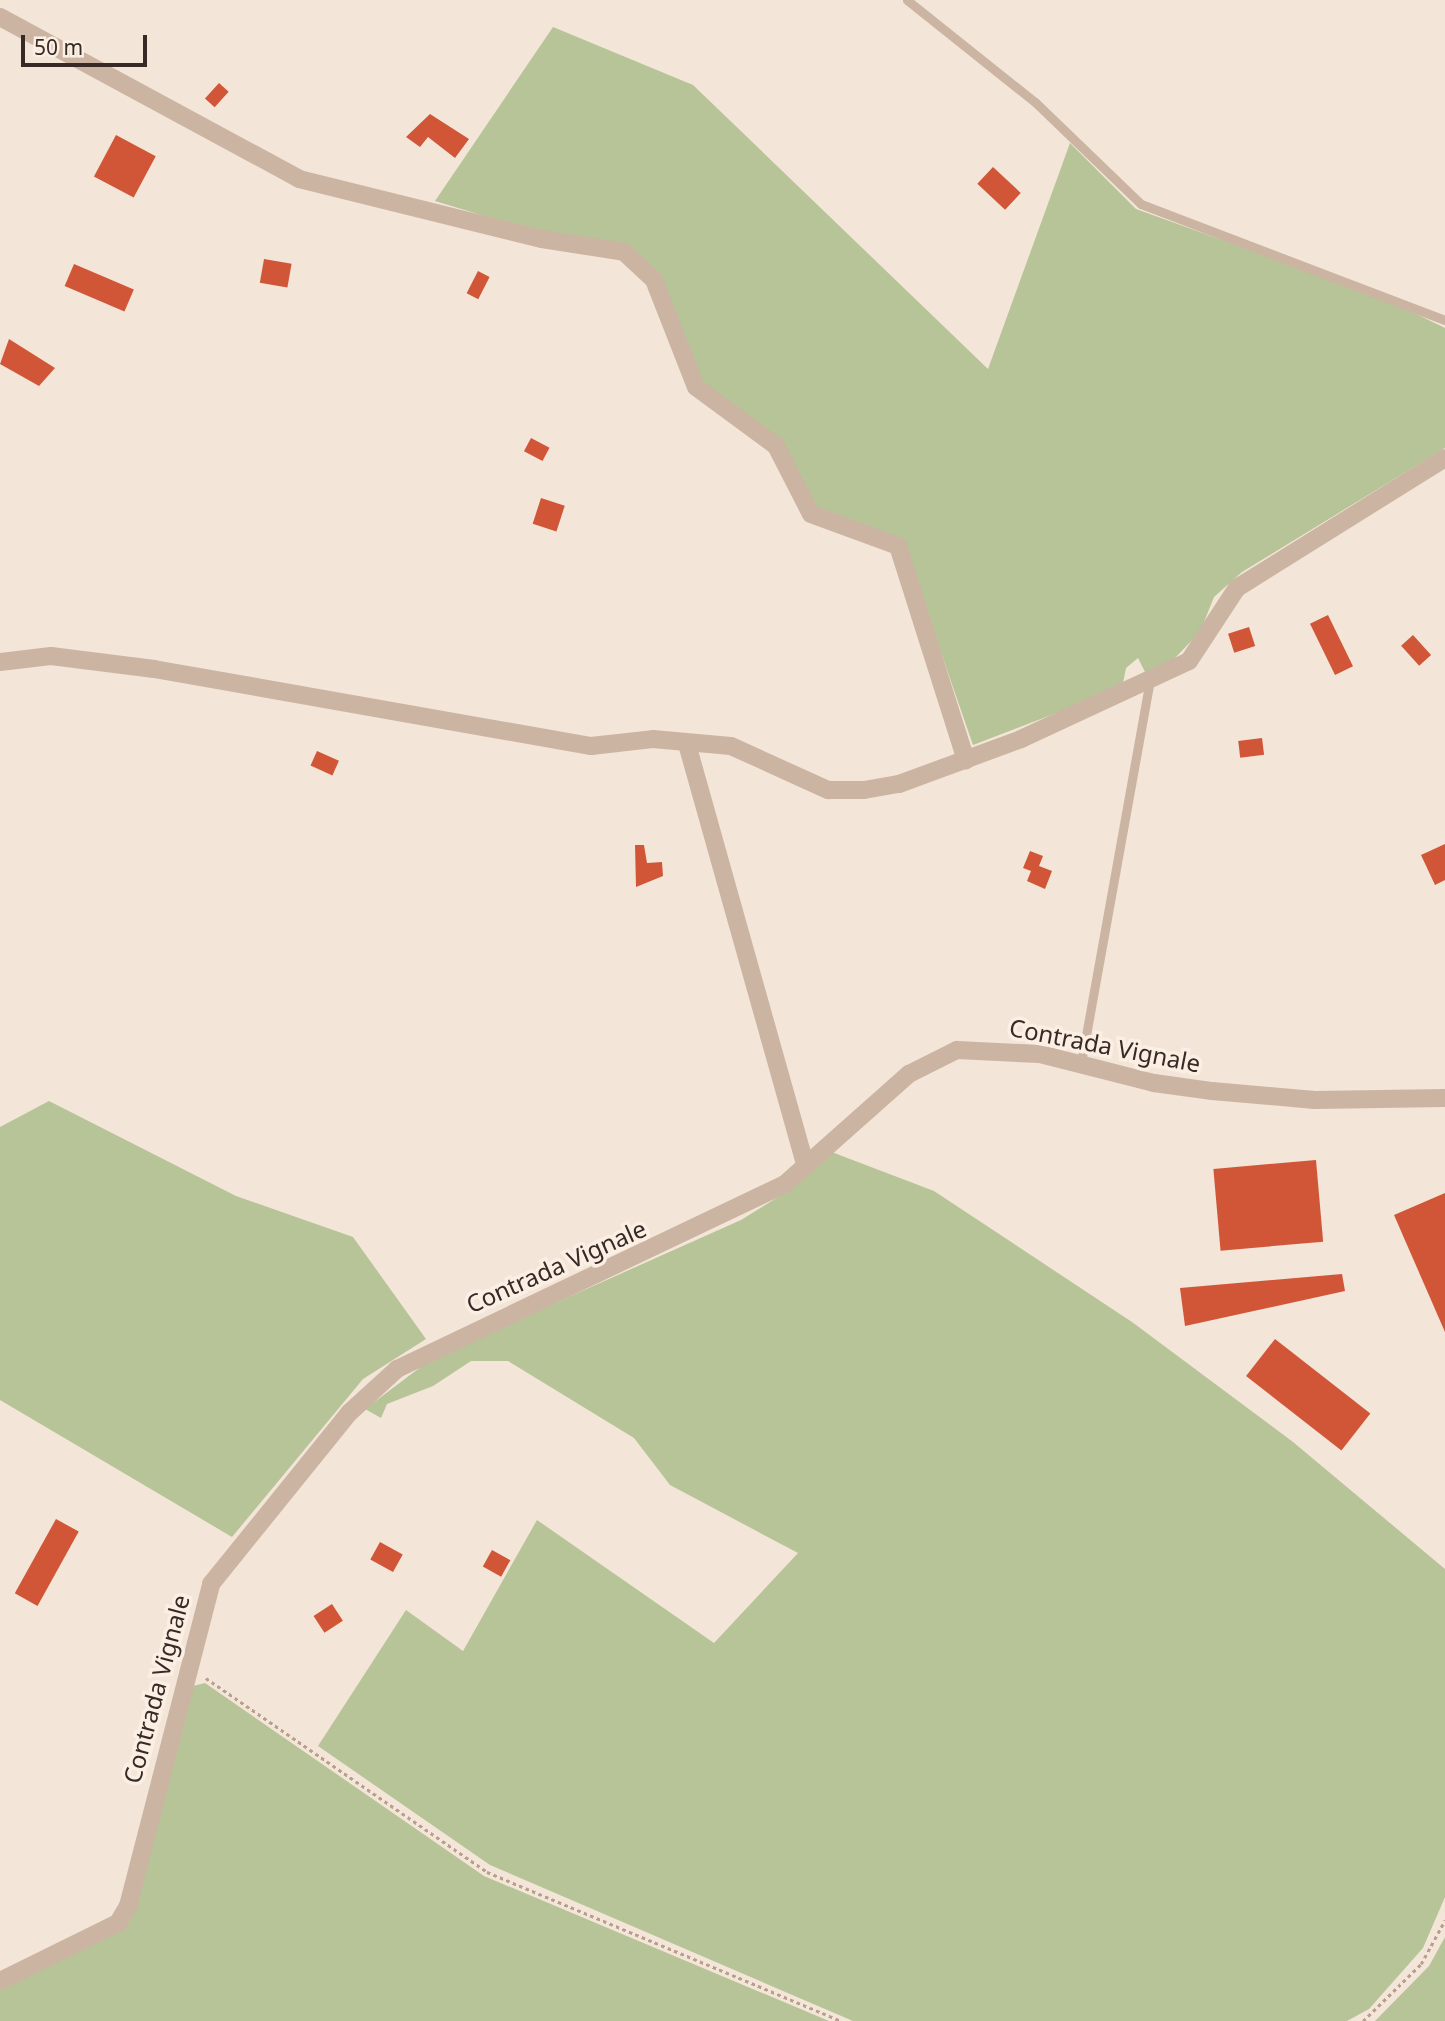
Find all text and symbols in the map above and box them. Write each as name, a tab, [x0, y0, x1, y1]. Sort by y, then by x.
scale bar	[24, 21, 150, 65]
text: 50 m	[34, 33, 83, 61]
street label: Contrada Vignale	[1007, 1012, 1203, 1078]
street label: Contrada Vignale	[462, 1213, 650, 1319]
street label: Contrada Vignale	[117, 1592, 195, 1786]

